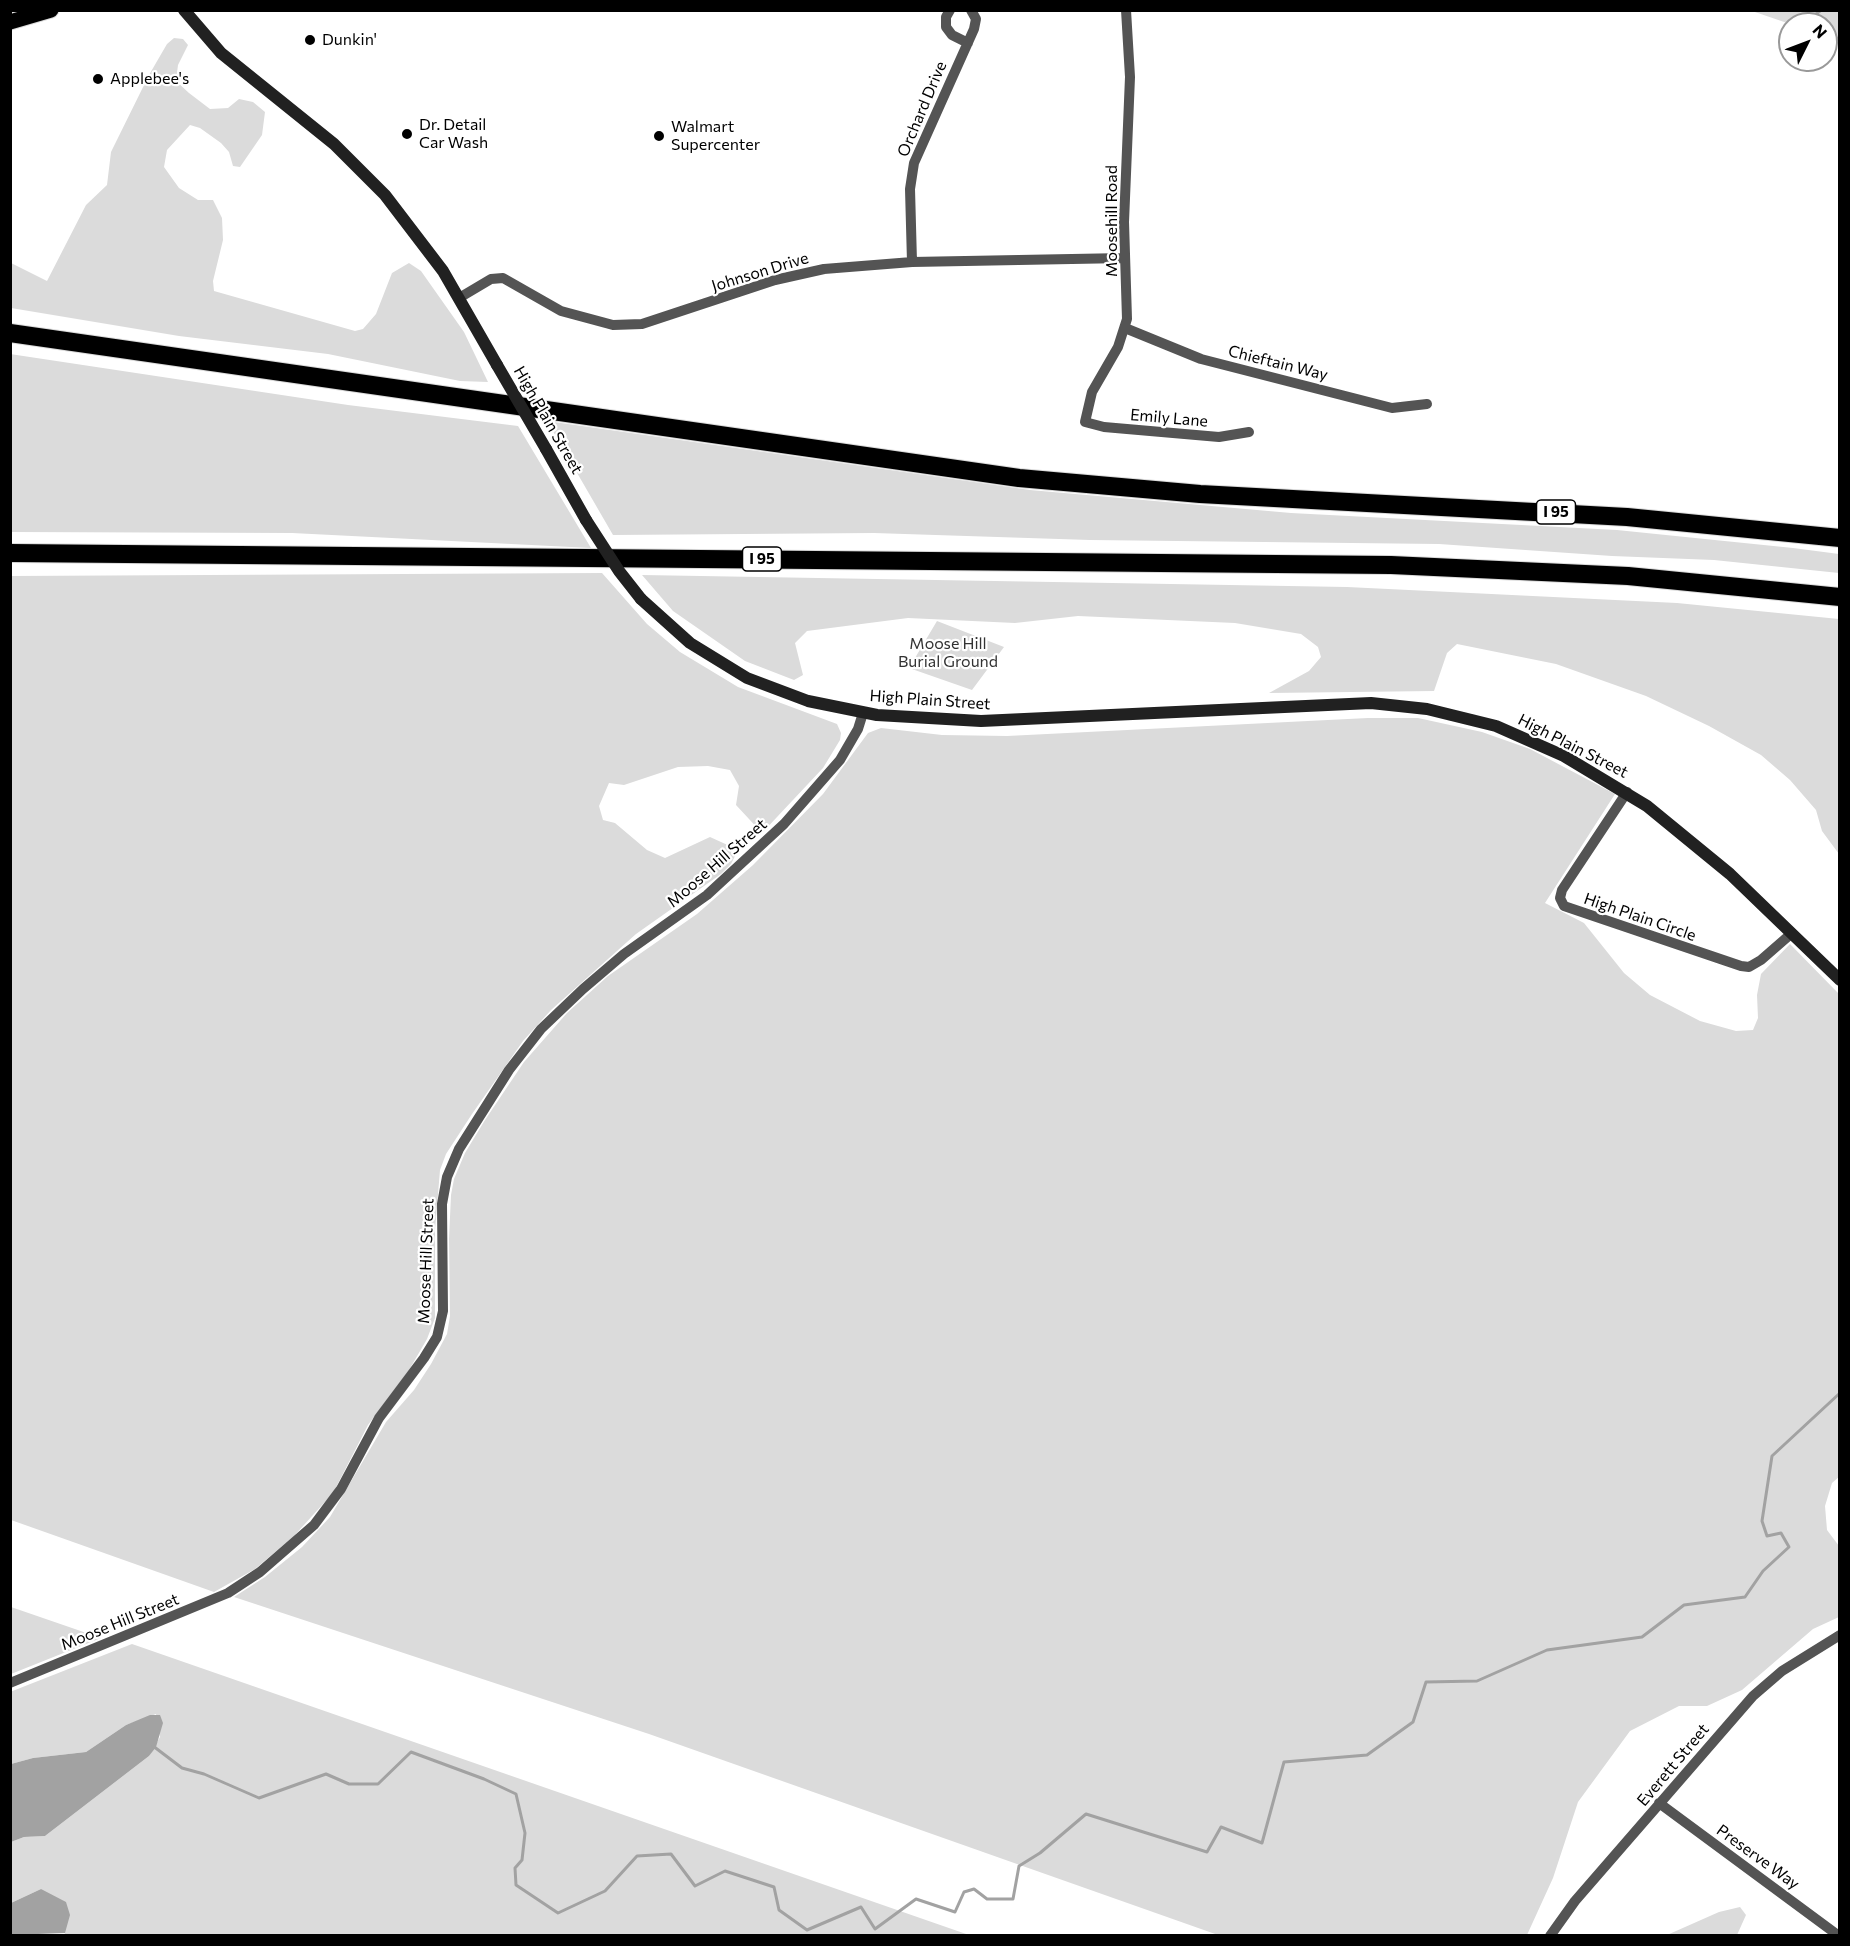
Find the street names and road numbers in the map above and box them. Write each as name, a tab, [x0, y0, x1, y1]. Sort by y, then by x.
street label: Orchard Drive	[893, 58, 951, 160]
street label: Moosehill Road	[1102, 165, 1122, 277]
street label: Johnson Drive	[709, 248, 811, 296]
street label: Chieftain Way	[1226, 341, 1330, 385]
street label: High Plain Street	[509, 363, 587, 477]
street label: Emily Lane	[1129, 405, 1209, 431]
road number: I 95	[1536, 500, 1576, 524]
road number: I 95	[742, 547, 782, 571]
street label: High Plain Street	[869, 686, 991, 714]
street label: High Plain Street	[1515, 710, 1631, 782]
street label: Moose Hill Street	[663, 815, 771, 911]
street label: High Plain Circle	[1581, 889, 1699, 945]
street label: Moose Hill Street	[414, 1198, 438, 1324]
street label: Moose Hill Street	[58, 1590, 182, 1654]
street label: Everett Street	[1633, 1720, 1713, 1810]
street label: Preserve Way	[1713, 1820, 1803, 1894]

